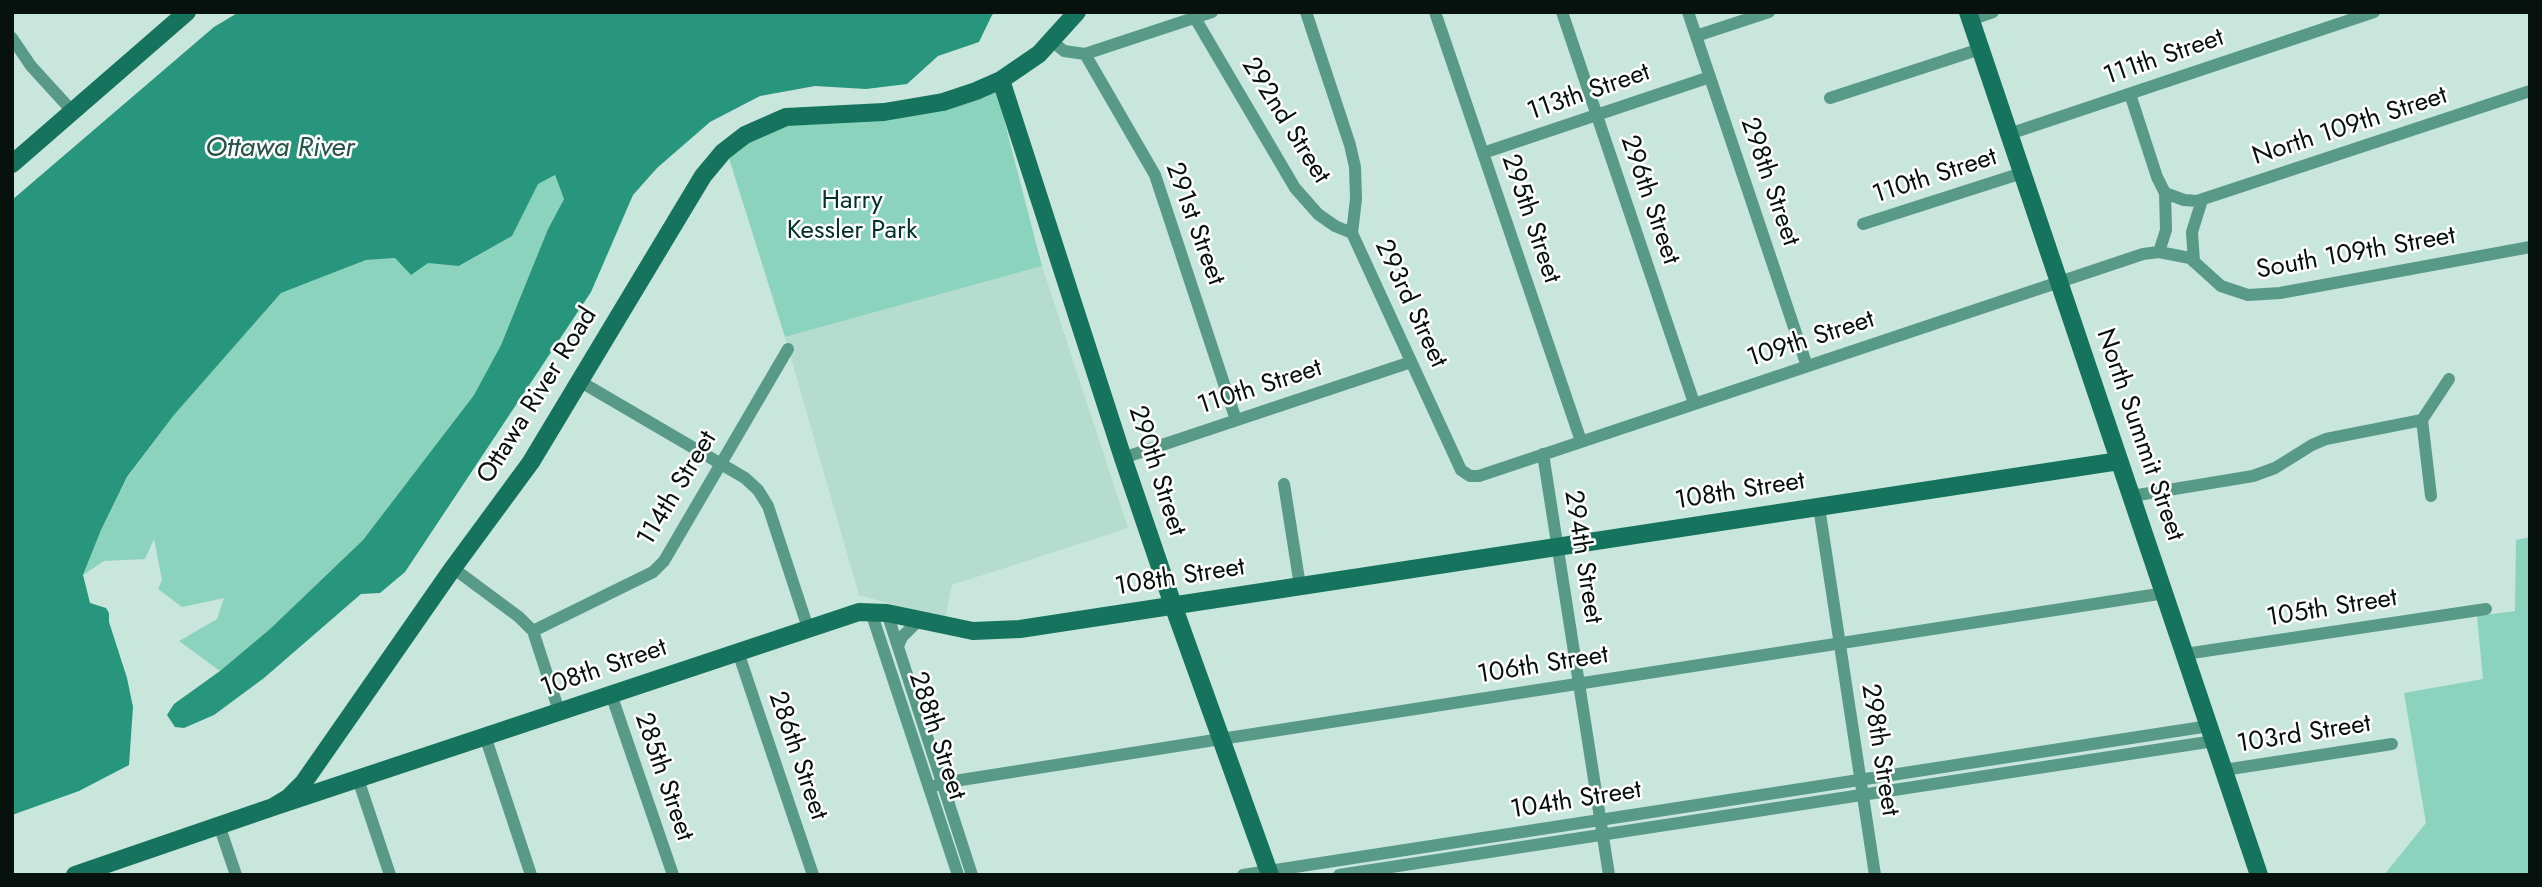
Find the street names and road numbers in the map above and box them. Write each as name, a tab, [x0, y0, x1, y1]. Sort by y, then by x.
street label: 111th Street	[2100, 23, 2228, 93]
street label: 292nd Street	[1234, 52, 1336, 190]
street label: 113th Street	[1524, 58, 1654, 128]
street label: North 109th Street	[2249, 81, 2451, 173]
street label: 298th Street	[1732, 114, 1806, 250]
street label: 296th Street	[1612, 131, 1686, 269]
street label: 110th Street	[1869, 142, 2001, 212]
street label: 295th Street	[1493, 150, 1567, 288]
street label: 291st Street	[1157, 159, 1231, 289]
street label: South 109th Street	[2254, 221, 2458, 287]
street label: 293rd Street	[1367, 235, 1453, 373]
street label: Ottawa River Road	[471, 302, 605, 490]
street label: 109th Street	[1743, 305, 1879, 375]
street label: North Summit Street	[2088, 325, 2190, 545]
street label: 110th Street	[1194, 353, 1326, 423]
street label: 290th Street	[1120, 402, 1192, 540]
street label: 114th Street	[632, 426, 724, 552]
street label: 108th Street	[1673, 466, 1807, 518]
street label: 294th Street	[1556, 488, 1608, 626]
street label: 108th Street	[1113, 552, 1247, 604]
street label: 105th Street	[2265, 583, 2399, 635]
street label: 108th Street	[537, 633, 671, 705]
street label: 106th Street	[1475, 640, 1611, 692]
street label: 288th Street	[901, 668, 971, 804]
street label: 298th Street	[1853, 682, 1905, 818]
street label: 286th Street	[760, 688, 834, 824]
street label: 285th Street	[627, 709, 699, 845]
street label: 103rd Street	[2235, 709, 2373, 761]
street label: 104th Street	[1508, 775, 1644, 827]

